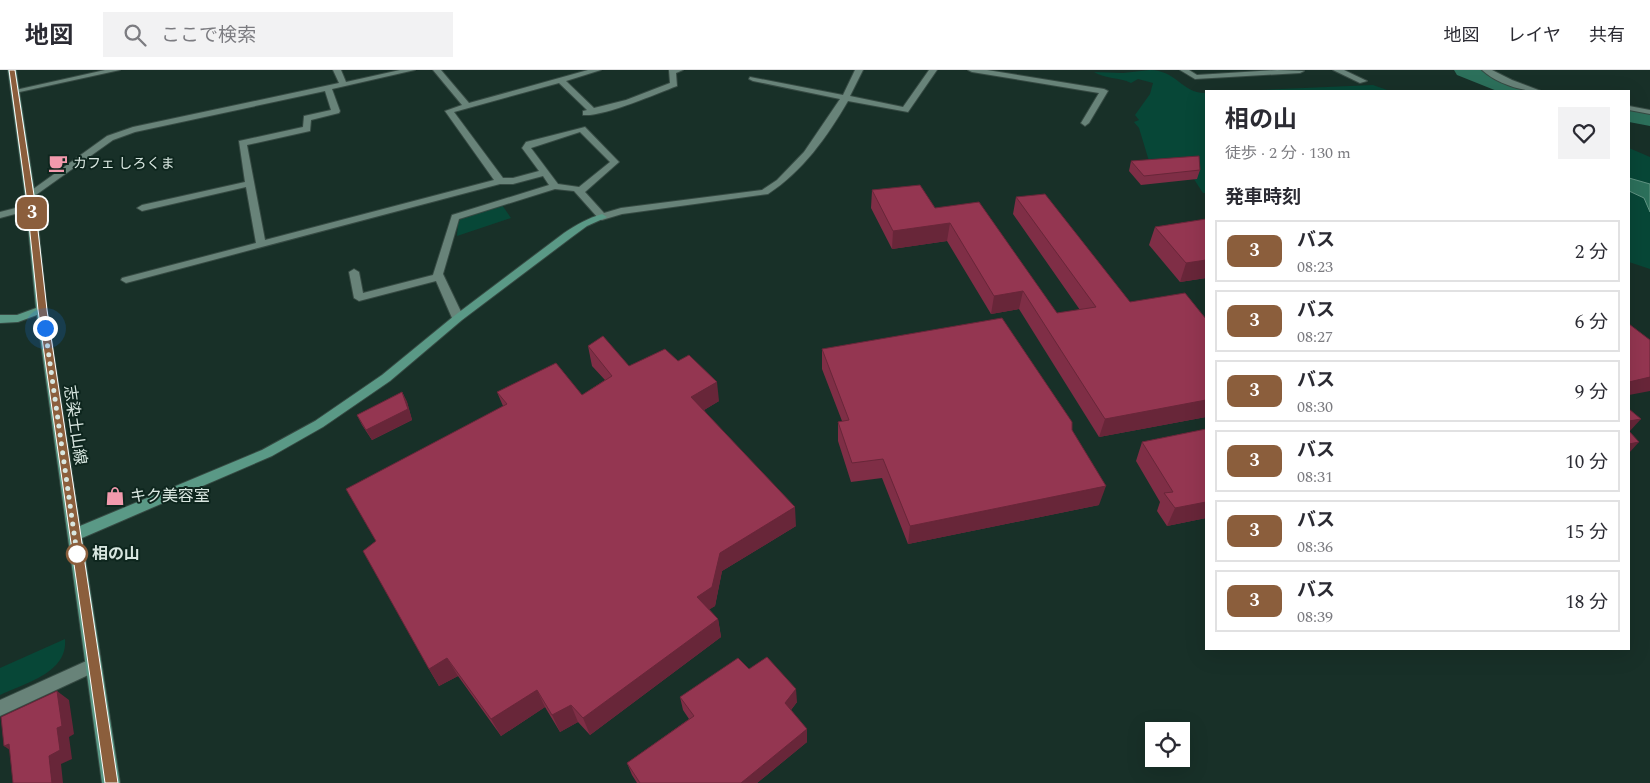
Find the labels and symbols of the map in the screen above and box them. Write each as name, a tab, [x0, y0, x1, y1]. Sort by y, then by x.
cafe icon: カフェ しろくま	[47, 152, 69, 174]
place label: カフェ しろくま	[73, 153, 175, 174]
line badge: 3	[16, 197, 48, 229]
your location	[33, 316, 58, 341]
street label: 志染土山線	[58, 384, 92, 466]
place label: キク美容室	[130, 484, 210, 508]
shop icon: キク美容室	[104, 485, 126, 507]
place label: 相の山	[92, 542, 140, 566]
marker: 相の山	[66, 543, 88, 565]

